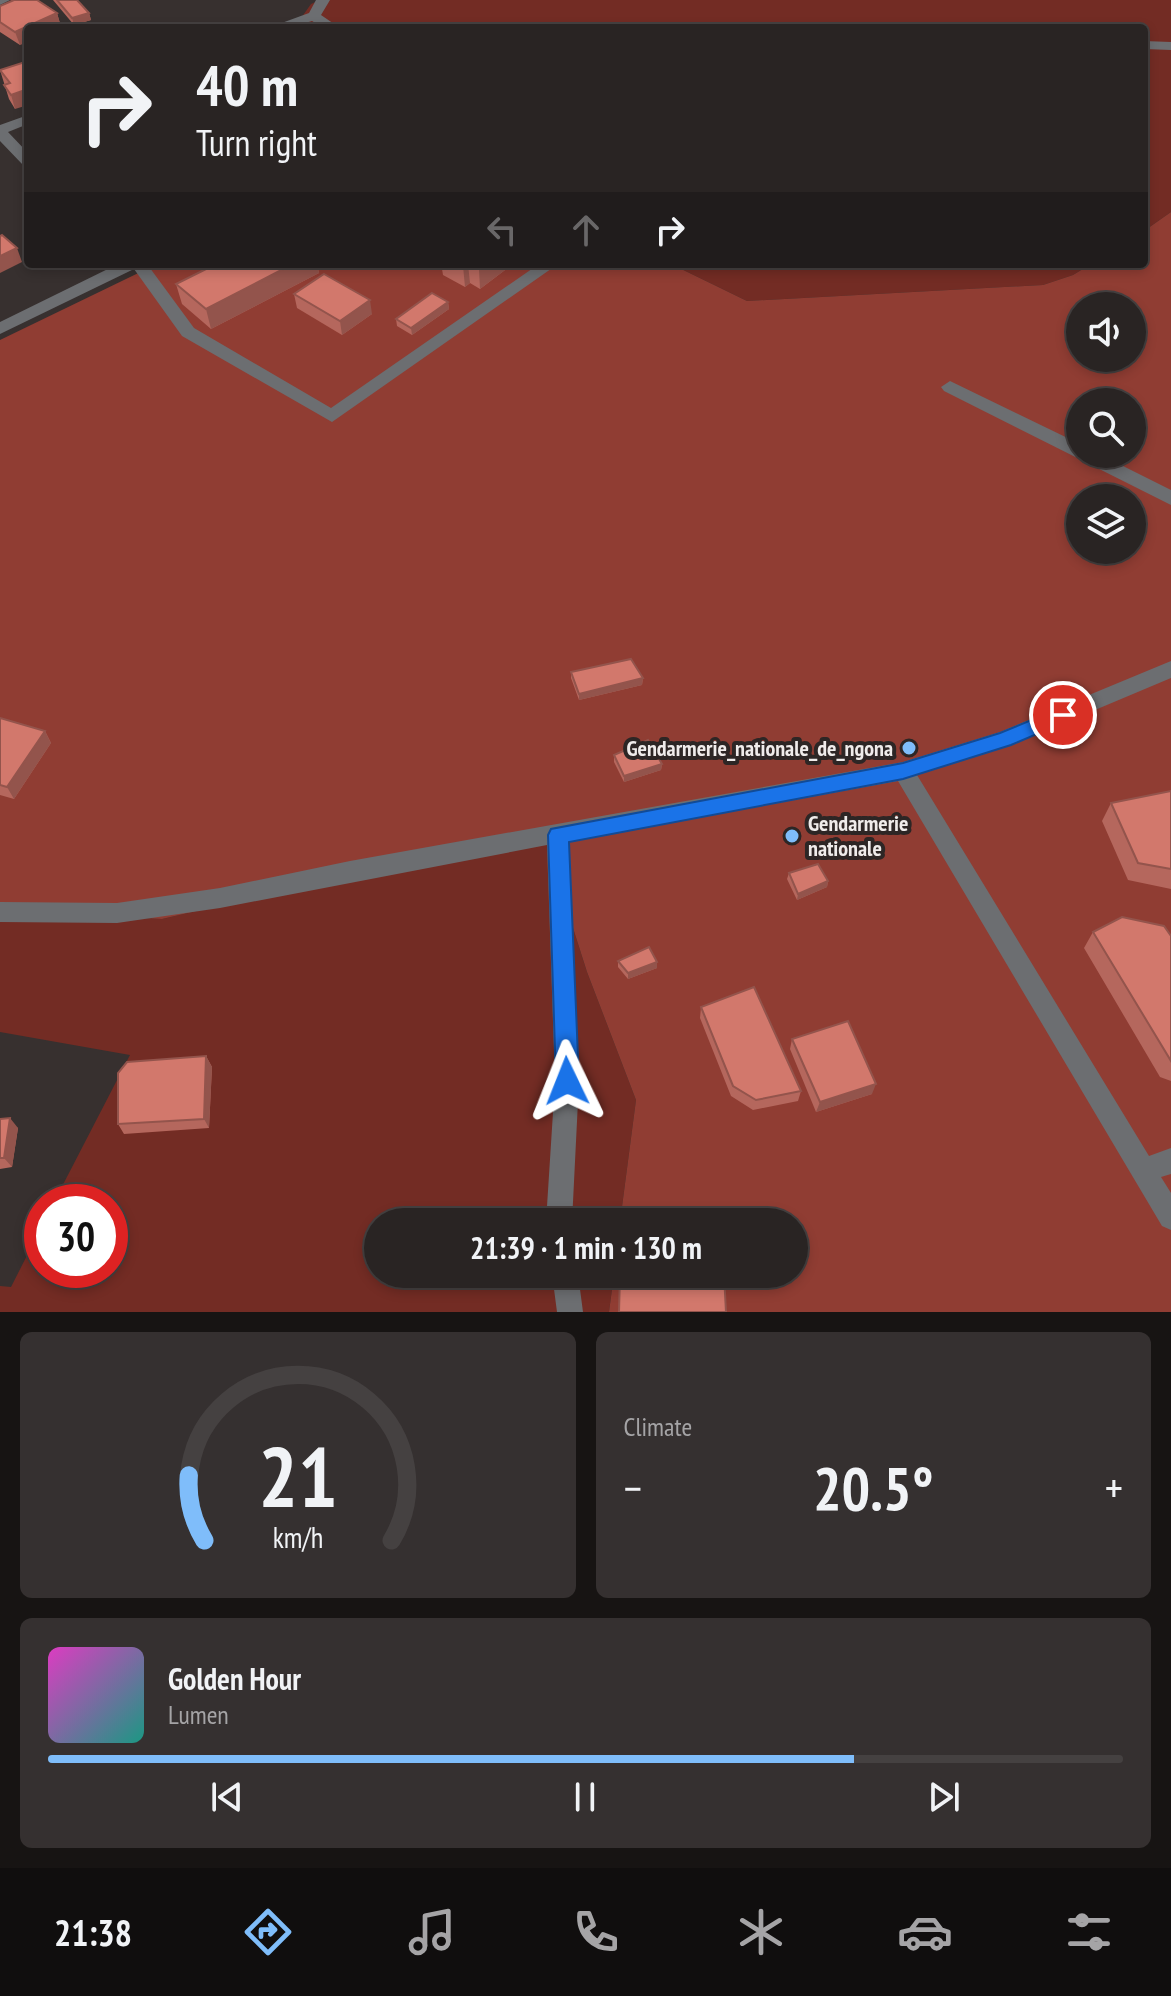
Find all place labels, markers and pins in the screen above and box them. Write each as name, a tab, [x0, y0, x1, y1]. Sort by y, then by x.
pin	[1029, 681, 1097, 749]
place label: Gendarmerie_nationale_de_ngona	[626, 734, 893, 762]
marker: Gendarmerie_nationale_de_ngona	[900, 739, 918, 757]
place label: Gendarmerie nationale	[808, 809, 908, 862]
marker: Gendarmerie nationale	[783, 827, 801, 845]

